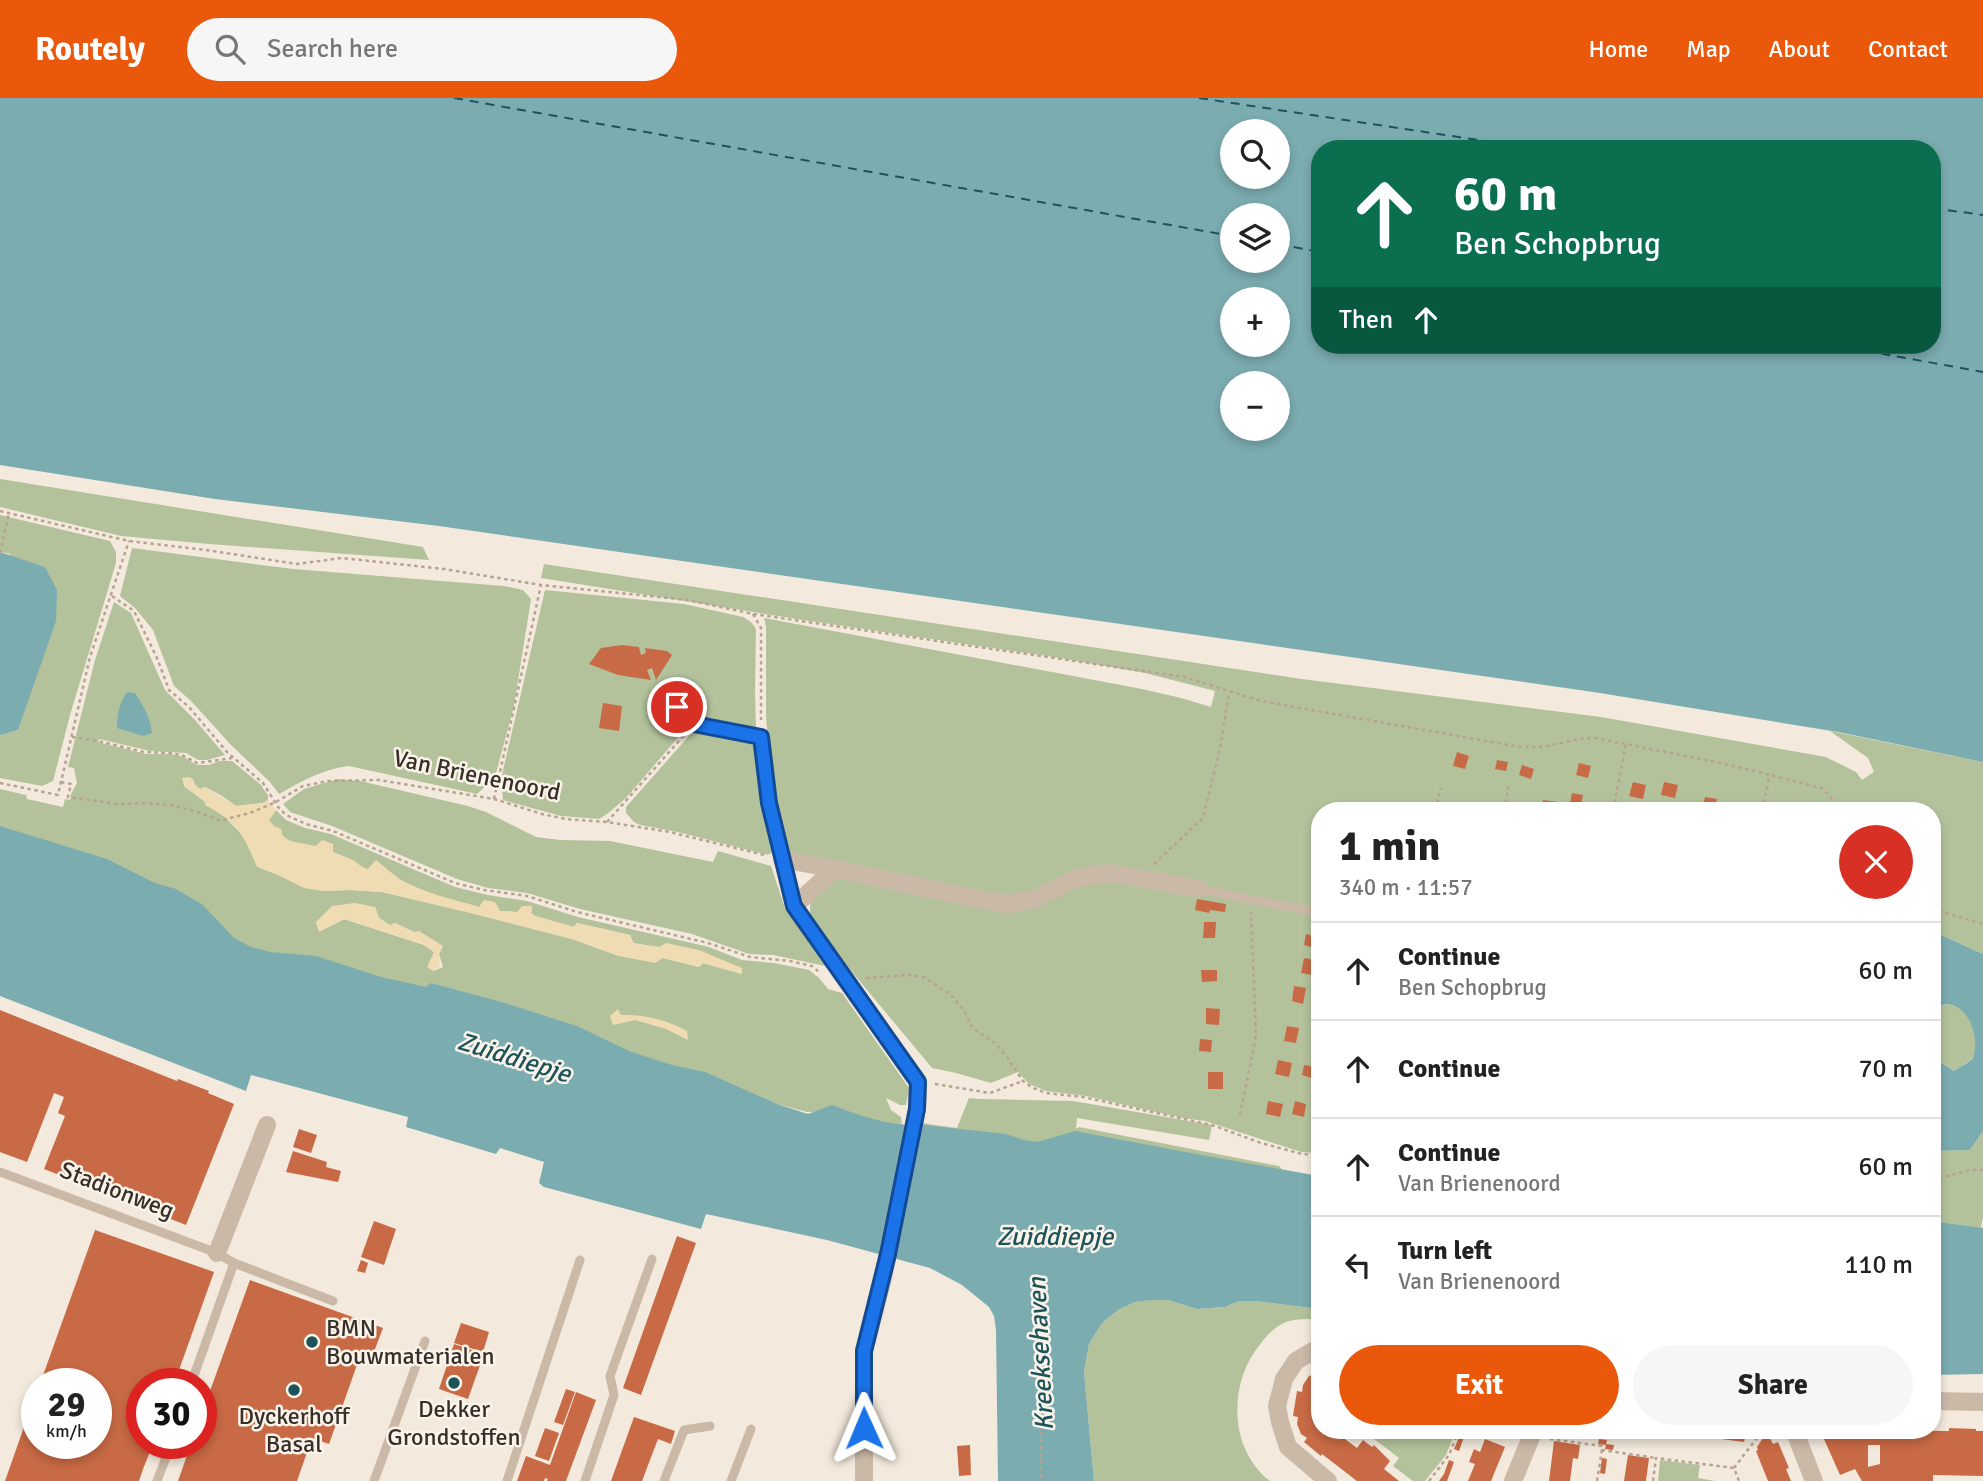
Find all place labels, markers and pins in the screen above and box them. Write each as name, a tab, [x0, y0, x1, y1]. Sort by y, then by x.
pin	[647, 677, 707, 737]
place label: BMN Bouwmaterialen	[326, 1313, 495, 1371]
marker: BMN Bouwmaterialen	[304, 1334, 320, 1350]
marker: Dekker Grondstoffen	[446, 1375, 462, 1391]
marker: Dyckerhoff Basal	[286, 1382, 302, 1398]
place label: Dekker Grondstoffen	[387, 1394, 521, 1452]
place label: Dyckerhoff Basal	[239, 1401, 351, 1459]

